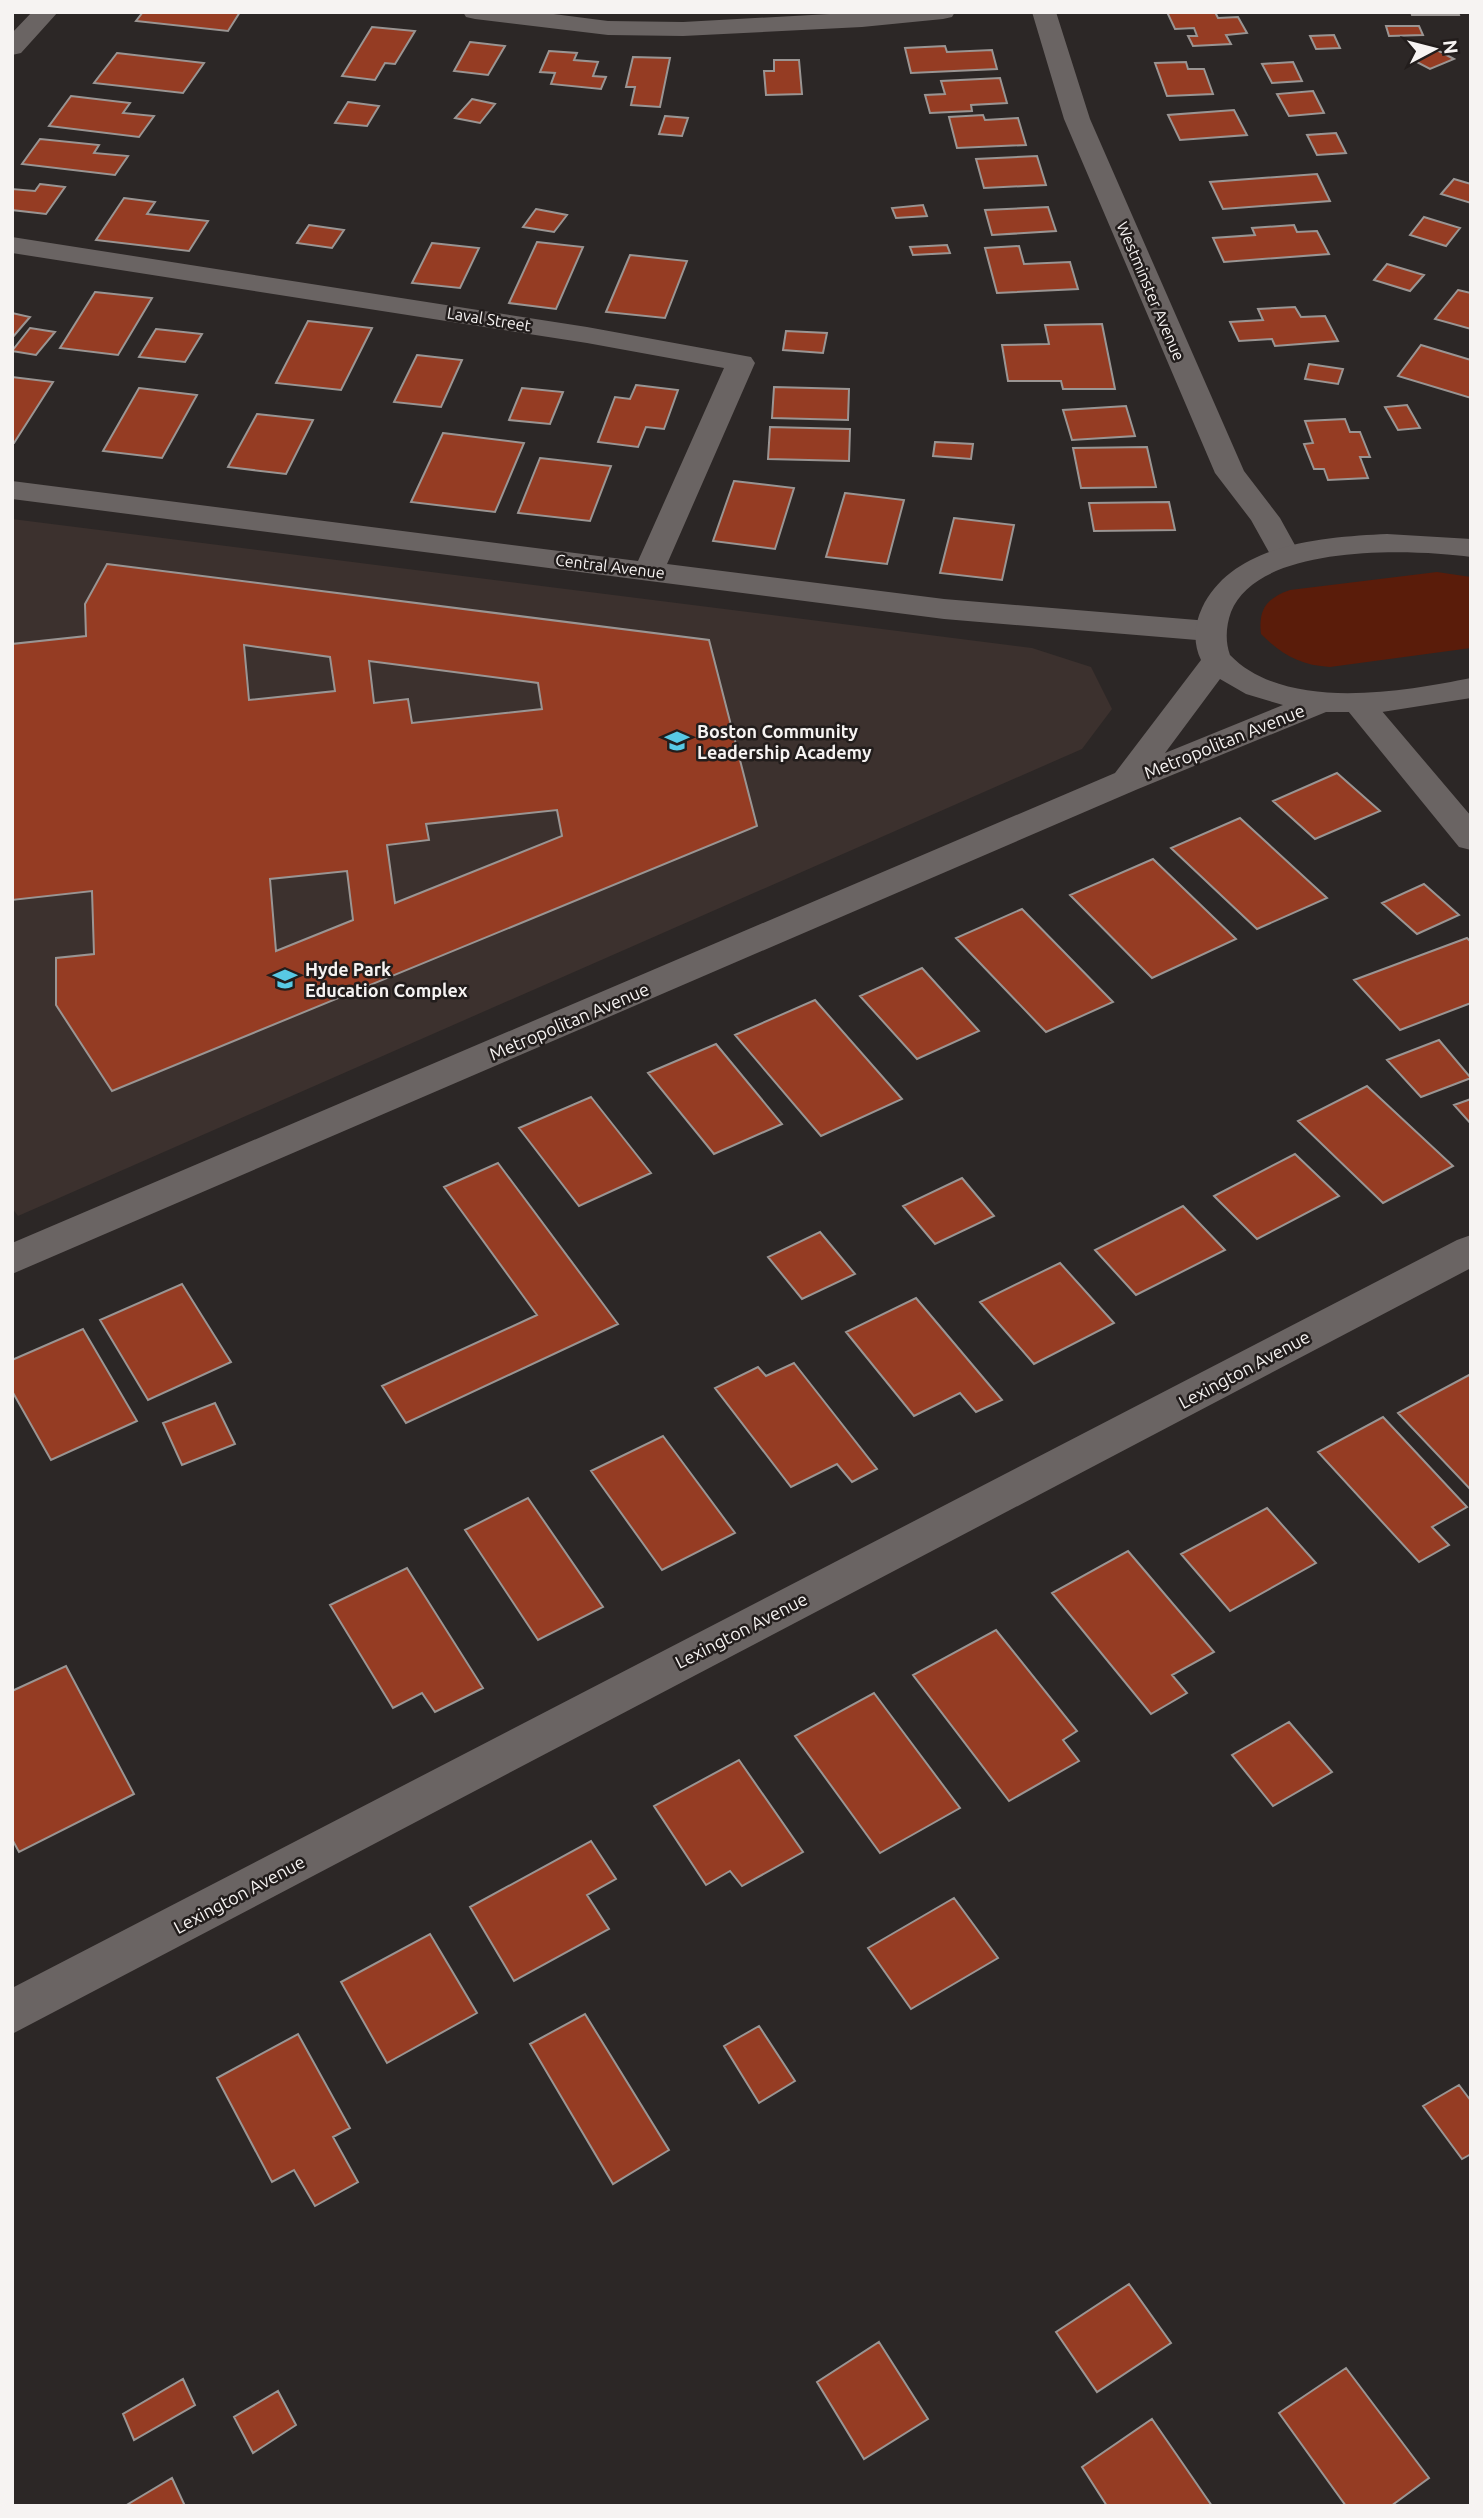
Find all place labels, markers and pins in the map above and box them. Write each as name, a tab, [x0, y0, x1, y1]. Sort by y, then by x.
place label: Boston Community Leadership Academy	[697, 721, 872, 762]
school or university icon: Boston Community Leadership Academy	[663, 727, 691, 755]
place label: Hyde Park Education Complex	[305, 959, 468, 1000]
school or university icon: Hyde Park Education Complex	[271, 965, 299, 993]

